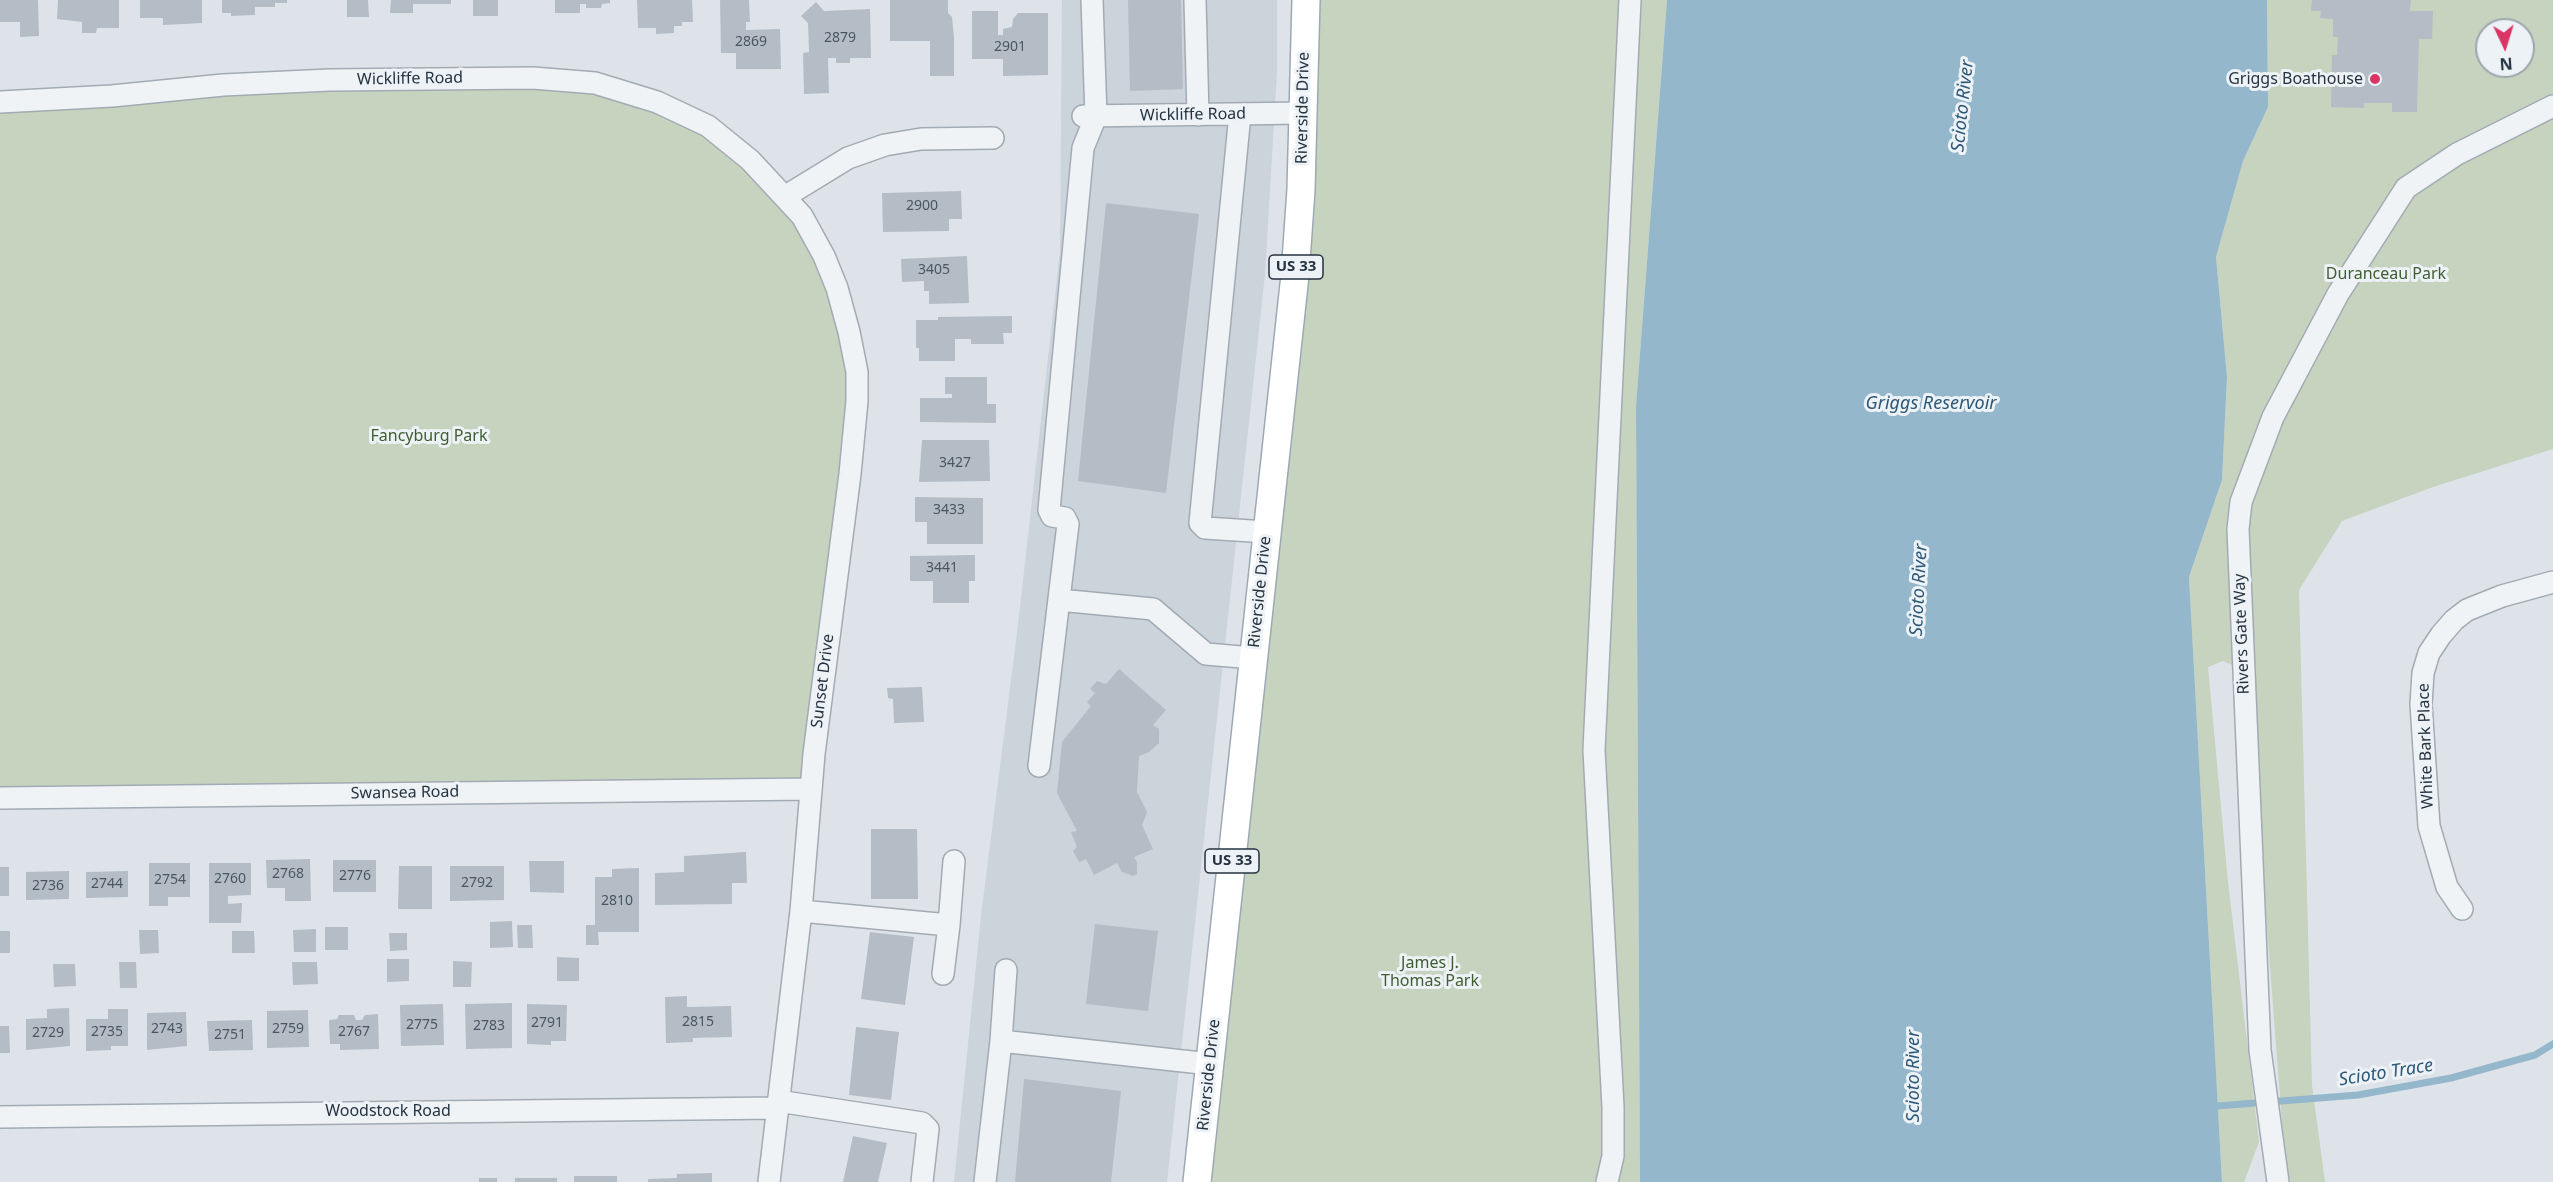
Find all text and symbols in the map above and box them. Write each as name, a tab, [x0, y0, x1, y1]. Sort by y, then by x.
north arrow	[2475, 18, 2535, 78]
house number: 2879	[824, 30, 856, 46]
house number: 2869	[735, 34, 767, 50]
house number: 2901	[994, 39, 1026, 55]
street label: Riverside Drive	[1292, 52, 1314, 164]
text: N	[2499, 53, 2513, 75]
water label: Scioto River	[1947, 59, 1979, 153]
street label: Wickliffe Road	[357, 68, 463, 90]
place label: Griggs Boathouse	[2228, 69, 2363, 89]
marker: Griggs Boathouse	[2368, 72, 2382, 86]
street label: Wickliffe Road	[1140, 104, 1246, 126]
house number: 2900	[906, 198, 938, 214]
road number: US 33	[1269, 255, 1323, 279]
house number: 3405	[918, 262, 950, 278]
park label: Duranceau Park	[2326, 264, 2446, 284]
water label: Griggs Reservoir	[1866, 393, 1996, 415]
park label: Fancyburg Park	[371, 426, 487, 446]
house number: 3427	[939, 455, 971, 471]
house number: 3433	[933, 502, 965, 518]
street label: Riverside Drive	[1245, 535, 1275, 649]
water label: Scioto River	[1906, 543, 1932, 637]
house number: 3441	[926, 560, 958, 576]
street label: Rivers Gate Way	[2230, 573, 2254, 695]
street label: Sunset Drive	[808, 633, 838, 729]
street label: White Bark Place	[2414, 683, 2438, 809]
street label: Swansea Road	[351, 782, 459, 804]
road number: US 33	[1205, 849, 1259, 873]
house number: 2768	[272, 866, 304, 882]
house number: 2776	[339, 868, 371, 884]
house number: 2760	[214, 871, 246, 887]
house number: 2754	[154, 872, 186, 888]
house number: 2792	[461, 875, 493, 891]
house number: 2744	[91, 876, 123, 892]
house number: 2736	[32, 878, 64, 894]
house number: 2810	[601, 893, 633, 909]
park label: James J. Thomas Park	[1381, 953, 1479, 991]
house number: 2815	[682, 1014, 714, 1030]
house number: 2791	[531, 1015, 563, 1031]
house number: 2775	[406, 1017, 438, 1033]
house number: 2783	[473, 1018, 505, 1034]
street label: Riverside Drive	[1194, 1018, 1224, 1132]
house number: 2743	[151, 1021, 183, 1037]
house number: 2759	[272, 1021, 304, 1037]
house number: 2735	[91, 1024, 123, 1040]
house number: 2767	[338, 1024, 370, 1040]
house number: 2729	[32, 1025, 64, 1041]
house number: 2751	[214, 1027, 246, 1043]
water label: Scioto River	[1903, 1030, 1925, 1122]
water label: Scioto Trace	[2337, 1055, 2435, 1091]
street label: Woodstock Road	[325, 1101, 451, 1121]

